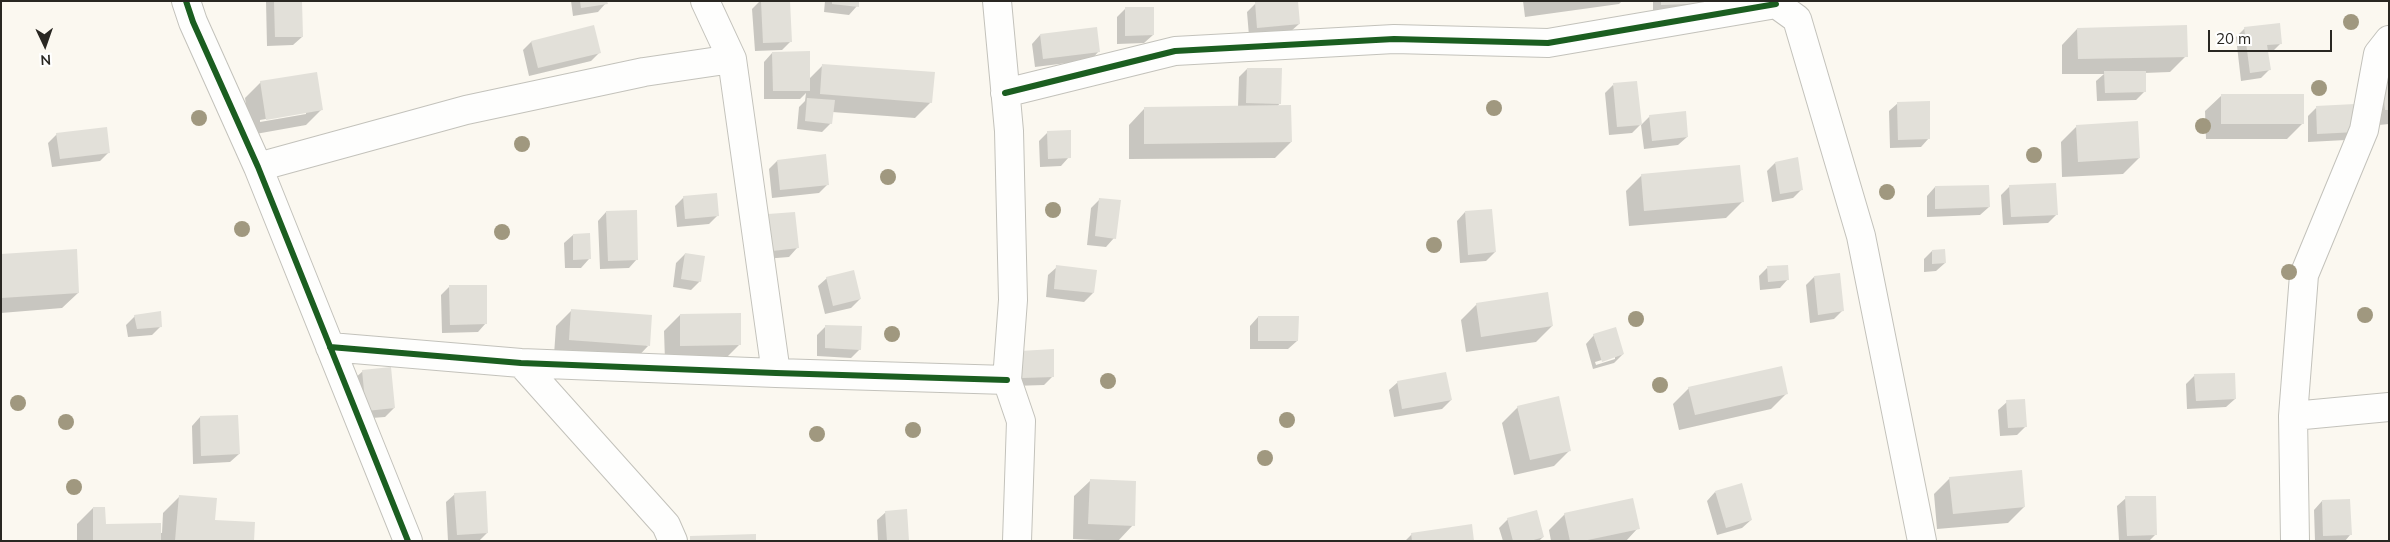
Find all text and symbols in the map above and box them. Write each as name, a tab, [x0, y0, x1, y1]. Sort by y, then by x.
north arrow	[20, 20, 70, 70]
scale bar	[2210, 20, 2334, 52]
text: 20 m	[2216, 29, 2251, 48]
text: N	[40, 51, 52, 69]

